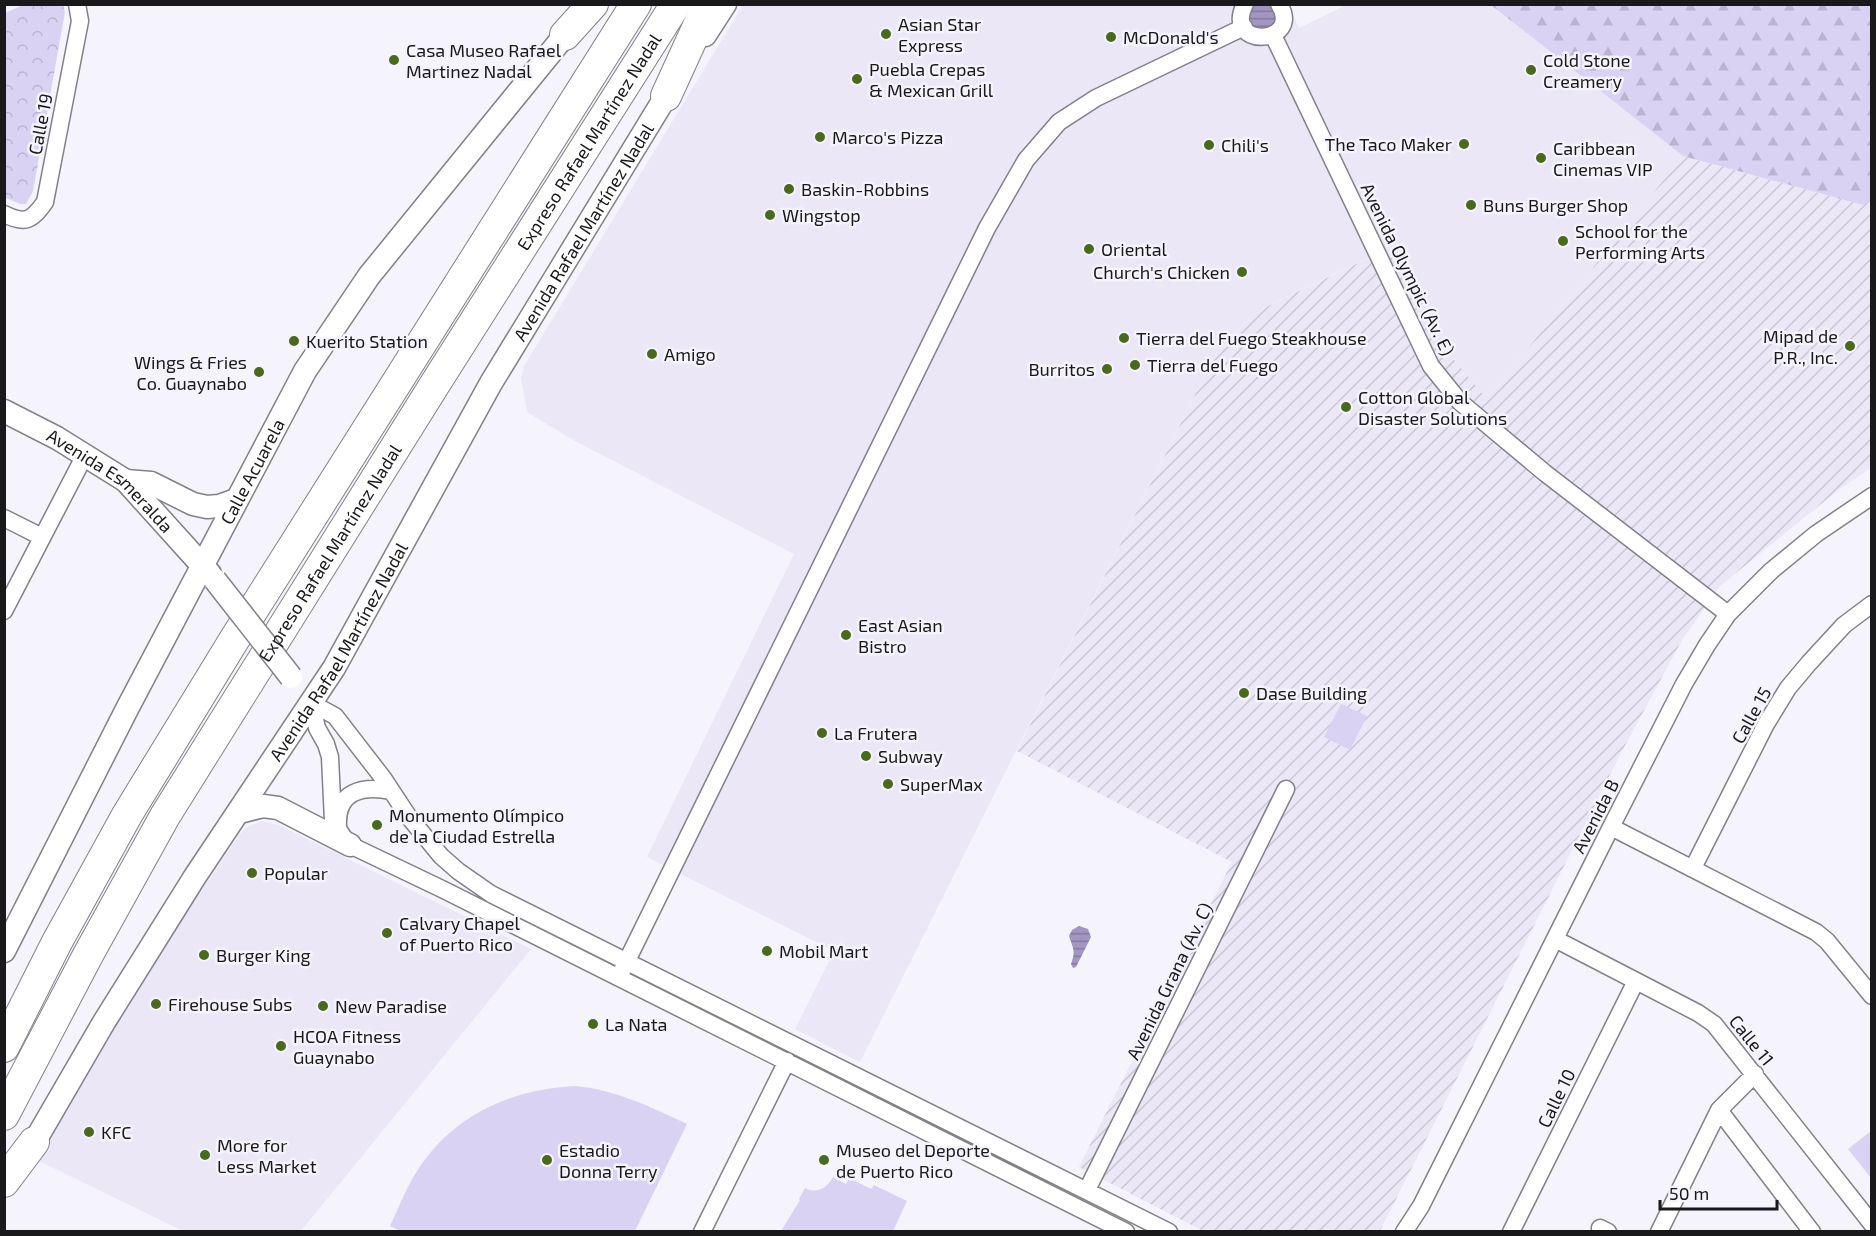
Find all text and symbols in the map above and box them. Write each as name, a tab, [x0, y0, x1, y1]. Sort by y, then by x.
place label: Asian Star Express	[898, 13, 981, 56]
place label: McDonald's	[1123, 26, 1219, 48]
marker: Asian Star Express	[879, 27, 893, 41]
street label: Expreso Rafael Martínez Nadal	[512, 29, 666, 254]
marker: McDonald's	[1104, 30, 1118, 44]
place label: Casa Museo Rafael Martinez Nadal	[406, 39, 562, 82]
place label: Cold Stone Creamery	[1543, 49, 1630, 92]
marker: Casa Museo Rafael Martinez Nadal	[387, 53, 401, 67]
place label: Puebla Crepas & Mexican Grill	[869, 58, 994, 101]
marker: Cold Stone Creamery	[1524, 63, 1538, 77]
marker: Puebla Crepas & Mexican Grill	[850, 72, 864, 86]
street label: Calle 19	[23, 91, 57, 157]
street label: Avenida Rafael Martínez Nadal	[508, 118, 658, 345]
place label: Marco's Pizza	[832, 126, 943, 148]
marker: Marco's Pizza	[813, 130, 827, 144]
place label: The Taco Maker	[1325, 133, 1452, 155]
place label: Chili's	[1221, 134, 1269, 156]
marker: The Taco Maker	[1457, 137, 1471, 151]
place label: Caribbean Cinemas VIP	[1553, 137, 1653, 180]
marker: Chili's	[1202, 138, 1216, 152]
marker: Caribbean Cinemas VIP	[1534, 151, 1548, 165]
place label: Baskin-Robbins	[801, 178, 929, 200]
street label: Avenida Olympic (Av. E)	[1357, 179, 1459, 359]
marker: Baskin-Robbins	[782, 182, 796, 196]
place label: Buns Burger Shop	[1483, 194, 1628, 216]
marker: Buns Burger Shop	[1464, 198, 1478, 212]
place label: Wingstop	[782, 204, 861, 226]
marker: Wingstop	[763, 208, 777, 222]
place label: School for the Performing Arts	[1575, 220, 1705, 263]
marker: School for the Performing Arts	[1556, 234, 1570, 248]
place label: Oriental	[1101, 238, 1168, 260]
marker: Oriental	[1082, 242, 1096, 256]
place label: Church's Chicken	[1093, 261, 1230, 283]
marker: Church's Chicken	[1235, 265, 1249, 279]
place label: Mipad de P.R., Inc.	[1763, 325, 1838, 368]
place label: Tierra del Fuego Steakhouse	[1136, 327, 1367, 349]
place label: Kuerito Station	[306, 330, 428, 352]
marker: Tierra del Fuego Steakhouse	[1117, 331, 1131, 345]
marker: Kuerito Station	[287, 334, 301, 348]
marker: Mipad de P.R., Inc.	[1843, 339, 1857, 353]
place label: Amigo	[664, 343, 716, 365]
marker: Amigo	[645, 347, 659, 361]
place label: Wings & Fries Co. Guaynabo	[134, 351, 247, 394]
place label: Tierra del Fuego	[1147, 354, 1278, 376]
place label: Burritos	[1028, 358, 1095, 380]
marker: Tierra del Fuego	[1128, 358, 1142, 372]
marker: Burritos	[1100, 362, 1114, 376]
marker: Wings & Fries Co. Guaynabo	[252, 365, 266, 379]
place label: Cotton Global Disaster Solutions	[1358, 386, 1507, 429]
marker: Cotton Global Disaster Solutions	[1339, 400, 1353, 414]
street label: Calle Acuarela	[215, 415, 289, 528]
street label: Avenida Esmeralda	[43, 424, 178, 537]
street label: Expreso Rafael Martínez Nadal	[253, 439, 406, 666]
street label: Avenida Rafael Martínez Nadal	[264, 538, 412, 765]
place label: East Asian Bistro	[858, 614, 943, 657]
marker: East Asian Bistro	[839, 628, 853, 642]
place label: Dase Building	[1256, 682, 1367, 704]
street label: Calle 15	[1727, 683, 1775, 747]
marker: Dase Building	[1237, 686, 1251, 700]
place label: La Frutera	[834, 722, 918, 744]
marker: La Frutera	[815, 726, 829, 740]
place label: Subway	[878, 745, 943, 767]
marker: Subway	[859, 749, 873, 763]
place label: SuperMax	[900, 773, 983, 795]
street label: Avenida B	[1567, 775, 1623, 857]
marker: SuperMax	[881, 777, 895, 791]
place label: Monumento Olímpico de la Ciudad Estrella	[389, 804, 564, 847]
marker: Monumento Olímpico de la Ciudad Estrella	[370, 818, 384, 832]
place label: Popular	[264, 862, 328, 884]
marker: Popular	[245, 866, 259, 880]
street label: Avenida Grana (Av. C)	[1121, 899, 1217, 1063]
place label: Calvary Chapel of Puerto Rico	[399, 912, 520, 955]
marker: Calvary Chapel of Puerto Rico	[380, 926, 394, 940]
place label: Mobil Mart	[779, 940, 869, 962]
place label: Burger King	[216, 944, 311, 966]
marker: Mobil Mart	[760, 944, 774, 958]
marker: Burger King	[197, 948, 211, 962]
place label: Firehouse Subs	[168, 993, 292, 1015]
place label: New Paradise	[335, 995, 447, 1017]
marker: Firehouse Subs	[149, 997, 163, 1011]
marker: New Paradise	[316, 999, 330, 1013]
street label: Calle 11	[1725, 1010, 1779, 1070]
place label: La Nata	[605, 1013, 667, 1035]
marker: La Nata	[586, 1017, 600, 1031]
place label: HCOA Fitness Guaynabo	[293, 1025, 401, 1068]
marker: HCOA Fitness Guaynabo	[274, 1039, 288, 1053]
street label: Calle 10	[1532, 1065, 1580, 1131]
place label: KFC	[101, 1121, 131, 1143]
marker: KFC	[82, 1125, 96, 1139]
place label: More for Less Market	[217, 1134, 317, 1177]
place label: Estadio Donna Terry	[559, 1139, 658, 1182]
place label: Museo del Deporte de Puerto Rico	[836, 1139, 990, 1182]
marker: More for Less Market	[198, 1148, 212, 1162]
marker: Estadio Donna Terry	[540, 1153, 554, 1167]
marker: Museo del Deporte de Puerto Rico	[817, 1153, 831, 1167]
scale bar	[1660, 1173, 1777, 1211]
text: 50 m	[1669, 1182, 1709, 1204]

